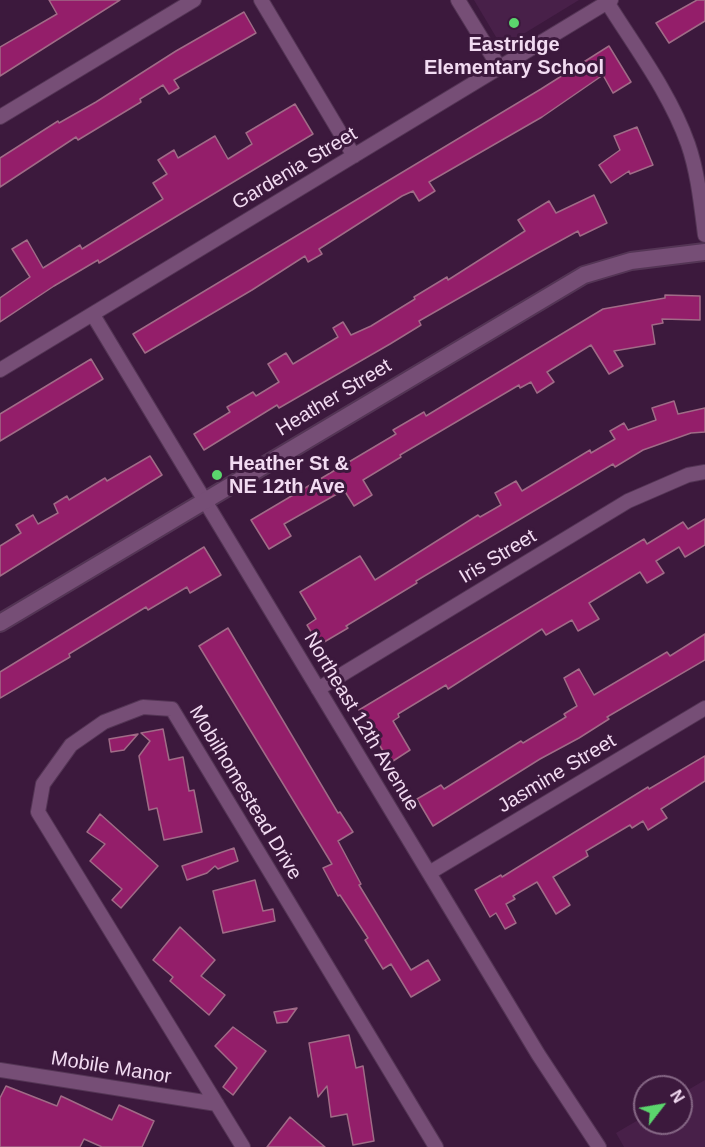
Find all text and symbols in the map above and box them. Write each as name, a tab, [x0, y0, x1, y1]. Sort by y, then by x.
marker: Eastridge Elementary School	[507, 16, 521, 30]
place label: Eastridge Elementary School	[424, 33, 604, 80]
street label: Gardenia Street	[228, 122, 362, 216]
street label: Heather Street	[272, 354, 396, 442]
place label: Heather St & NE 12th Ave	[229, 452, 349, 499]
marker: Heather St & NE 12th Ave	[210, 468, 224, 482]
street label: Iris Street	[455, 525, 541, 589]
street label: Northeast 12th Avenue	[298, 628, 424, 816]
street label: Mobilhomestead Drive	[183, 702, 307, 884]
street label: Jasmine Street	[494, 729, 620, 819]
street label: Mobile Manor	[49, 1047, 173, 1089]
north arrow	[633, 1075, 693, 1135]
text: N	[667, 1087, 687, 1106]

